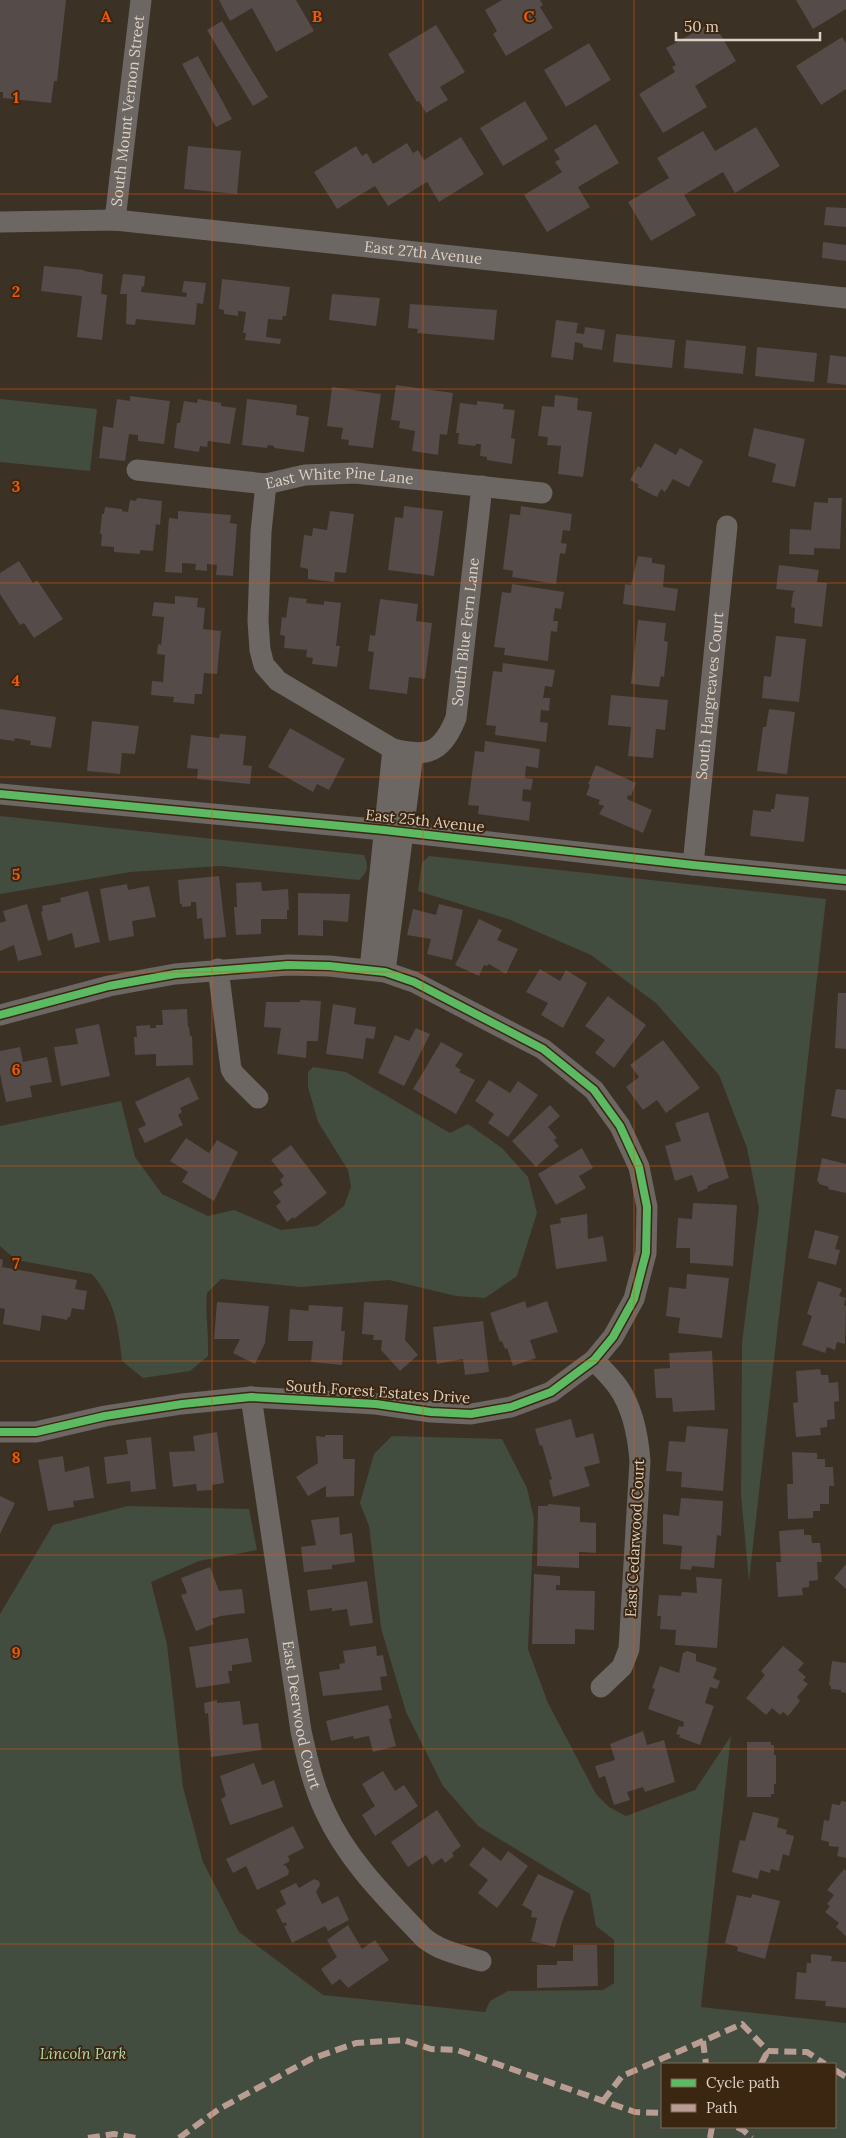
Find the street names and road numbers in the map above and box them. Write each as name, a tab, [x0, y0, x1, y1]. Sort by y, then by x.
street label: South Mount Vernon Street	[107, 14, 148, 207]
street label: East 27th Avenue	[363, 237, 483, 268]
street label: East White Pine Lane	[264, 463, 414, 493]
street label: South Blue Fern Lane	[447, 557, 483, 707]
street label: South Hargreaves Court	[692, 611, 727, 781]
street label: East 25th Avenue	[365, 805, 486, 836]
street label: South Forest Estates Drive	[285, 1376, 471, 1407]
street label: East Cedarwood Court	[621, 1458, 648, 1618]
street label: East Deerwood Court	[279, 1639, 326, 1792]

